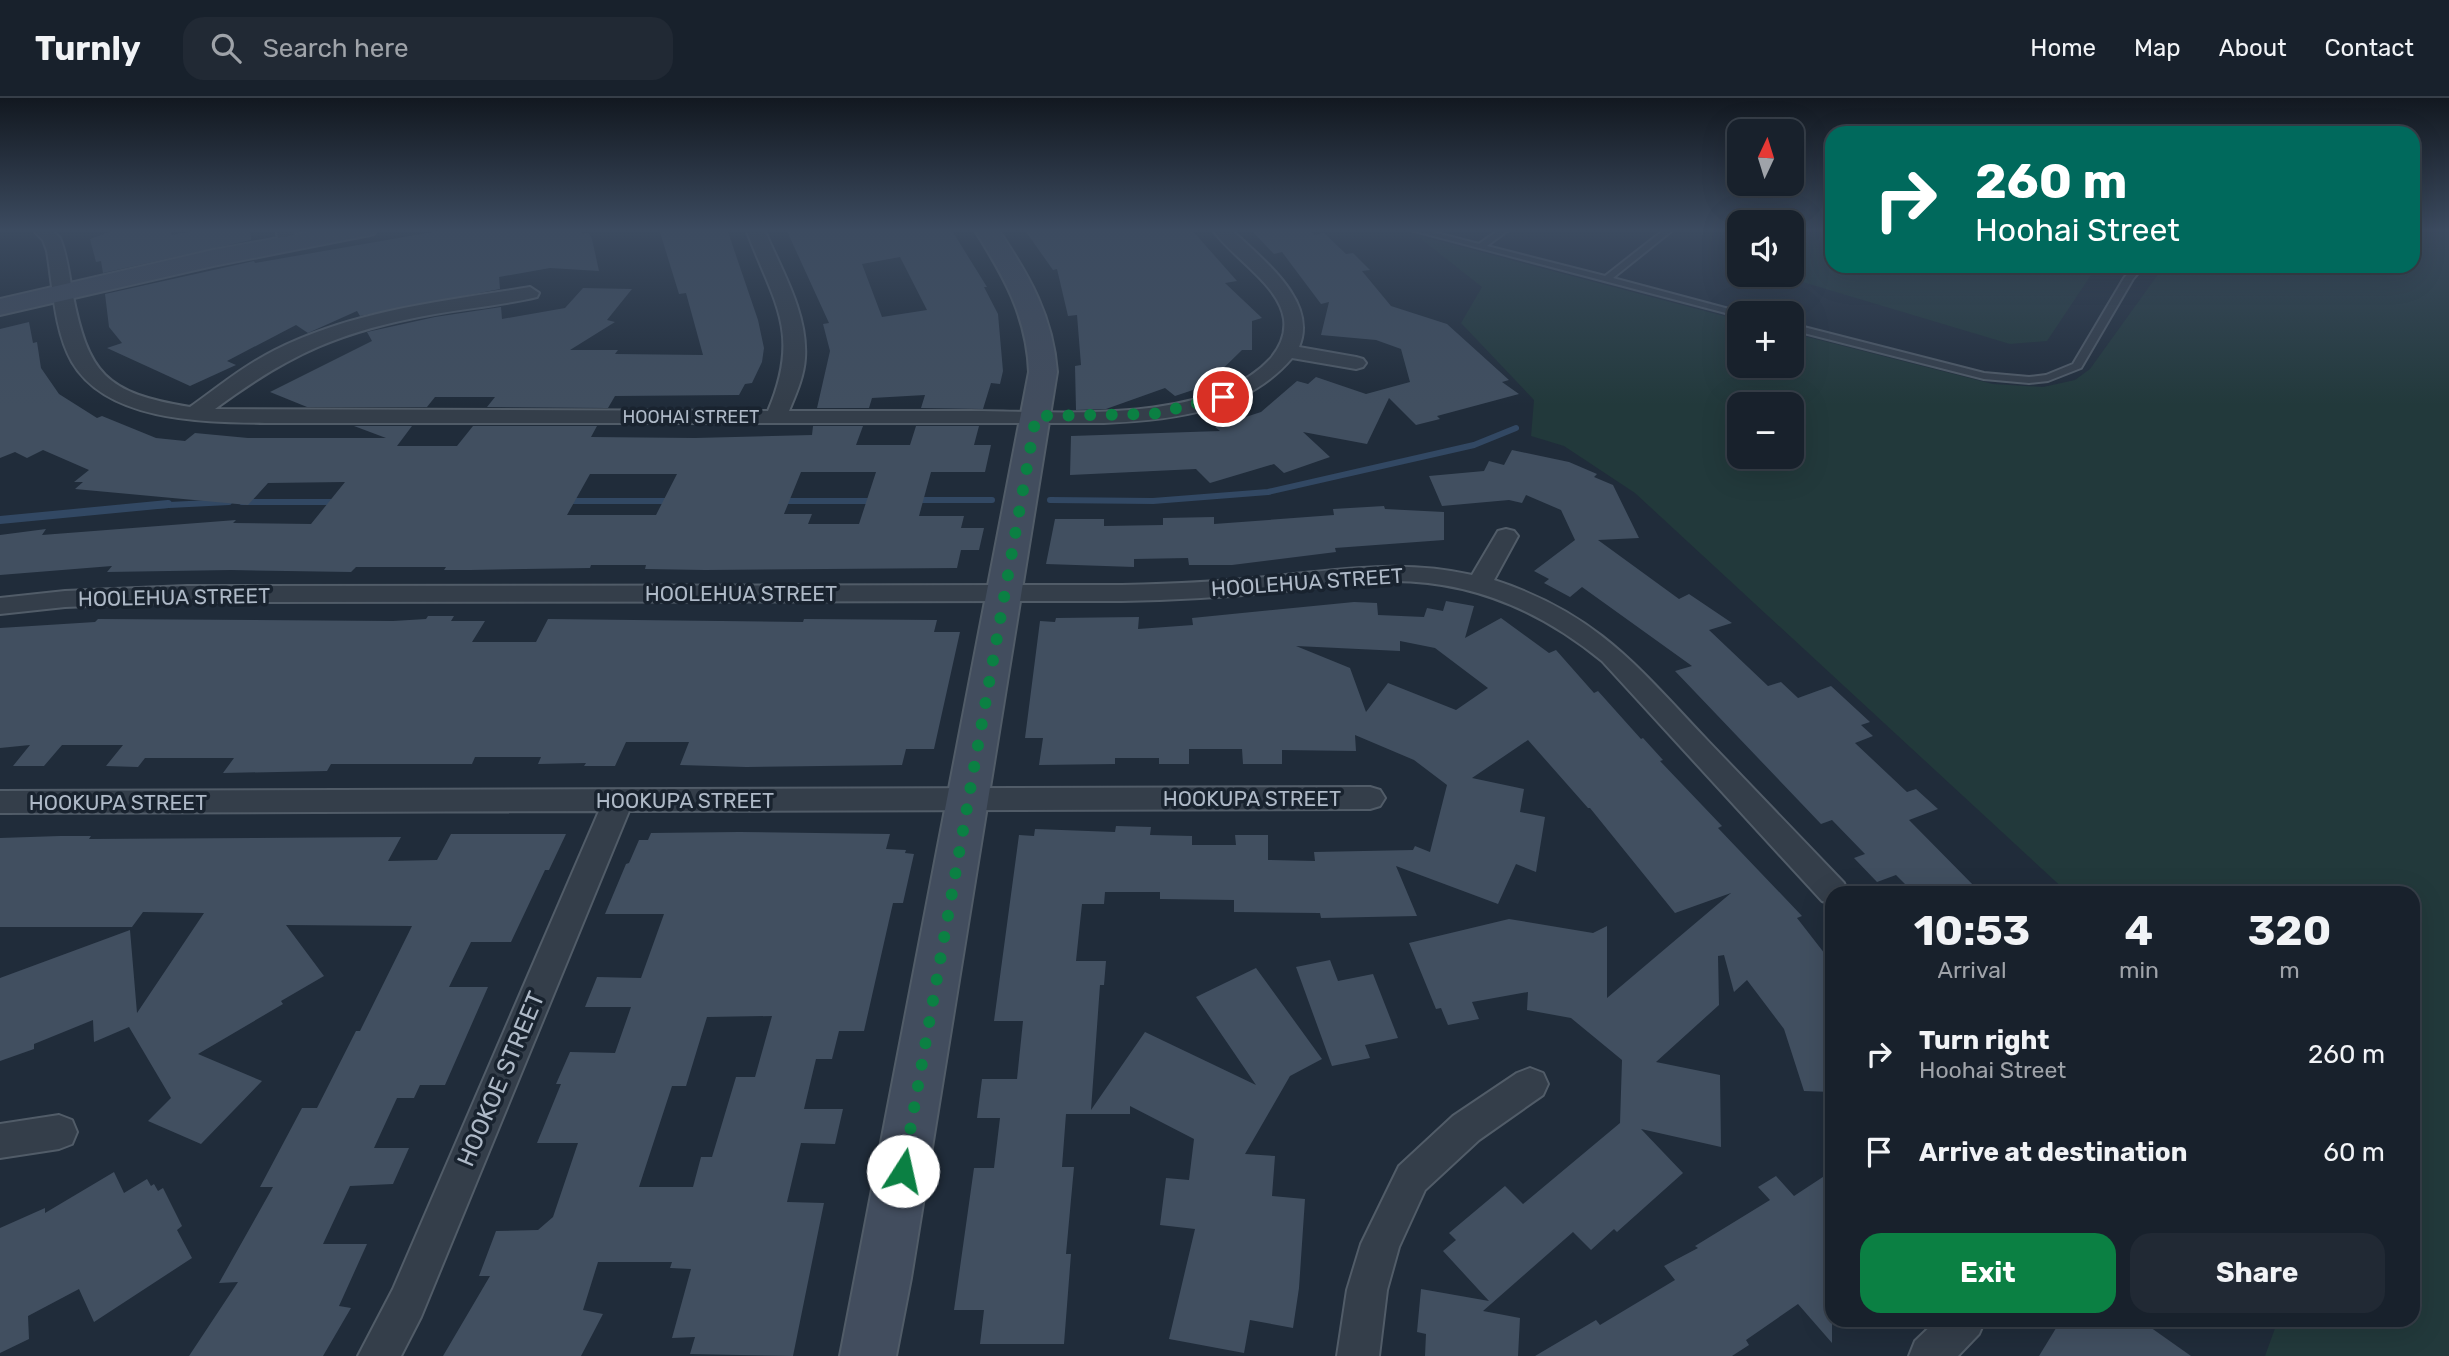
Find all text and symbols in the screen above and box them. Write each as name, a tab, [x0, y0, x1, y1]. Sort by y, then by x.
search box	[183, 17, 673, 80]
text: Turnly	[35, 29, 141, 68]
icon: search	[207, 29, 245, 67]
text: Search here	[263, 33, 409, 64]
text: Home	[2030, 34, 2096, 62]
text: Map	[2134, 34, 2181, 62]
text: About	[2219, 34, 2287, 62]
text: Contact	[2325, 34, 2414, 62]
north arrow	[1727, 119, 1804, 196]
map controls	[1727, 119, 1804, 469]
text: 260 m	[1975, 152, 2127, 210]
icon: right	[1860, 154, 1951, 245]
button: sound	[1727, 210, 1804, 287]
text: Hoohai Street	[1975, 211, 2180, 249]
button: +	[1727, 301, 1804, 378]
pin	[1193, 367, 1253, 427]
icon: arrive	[1204, 378, 1242, 416]
button: −	[1727, 392, 1804, 469]
street label: HOOHAI STREET	[623, 406, 759, 428]
street label: HOOLEHUA STREET	[1210, 563, 1404, 601]
street label: HOOLEHUA STREET	[645, 581, 837, 606]
street label: HOOLEHUA STREET	[78, 583, 270, 611]
street label: HOOKUPA STREET	[1163, 786, 1341, 811]
street label: HOOKUPA STREET	[596, 788, 774, 813]
street label: HOOKUPA STREET	[29, 790, 207, 815]
text: 10:53	[1914, 906, 2030, 956]
text: 4	[2125, 906, 2153, 956]
text: 320	[2248, 906, 2331, 956]
text: Arrival	[1937, 956, 2007, 984]
text: min	[2119, 956, 2159, 984]
text: m	[2279, 956, 2300, 984]
street label: HOOKOE STREET	[452, 987, 550, 1171]
text: Turn right	[1919, 1025, 2049, 1056]
icon: right	[1860, 1035, 1898, 1073]
text: 260 m	[2308, 1039, 2385, 1070]
text: Hoohai Street	[1919, 1056, 2066, 1084]
icon: arrive	[1860, 1133, 1898, 1171]
position arrow	[866, 1134, 940, 1208]
text: Arrive at destination	[1919, 1137, 2187, 1168]
text: 60 m	[2323, 1137, 2385, 1168]
button: Exit	[1860, 1233, 2116, 1313]
button: Share	[2130, 1233, 2385, 1313]

